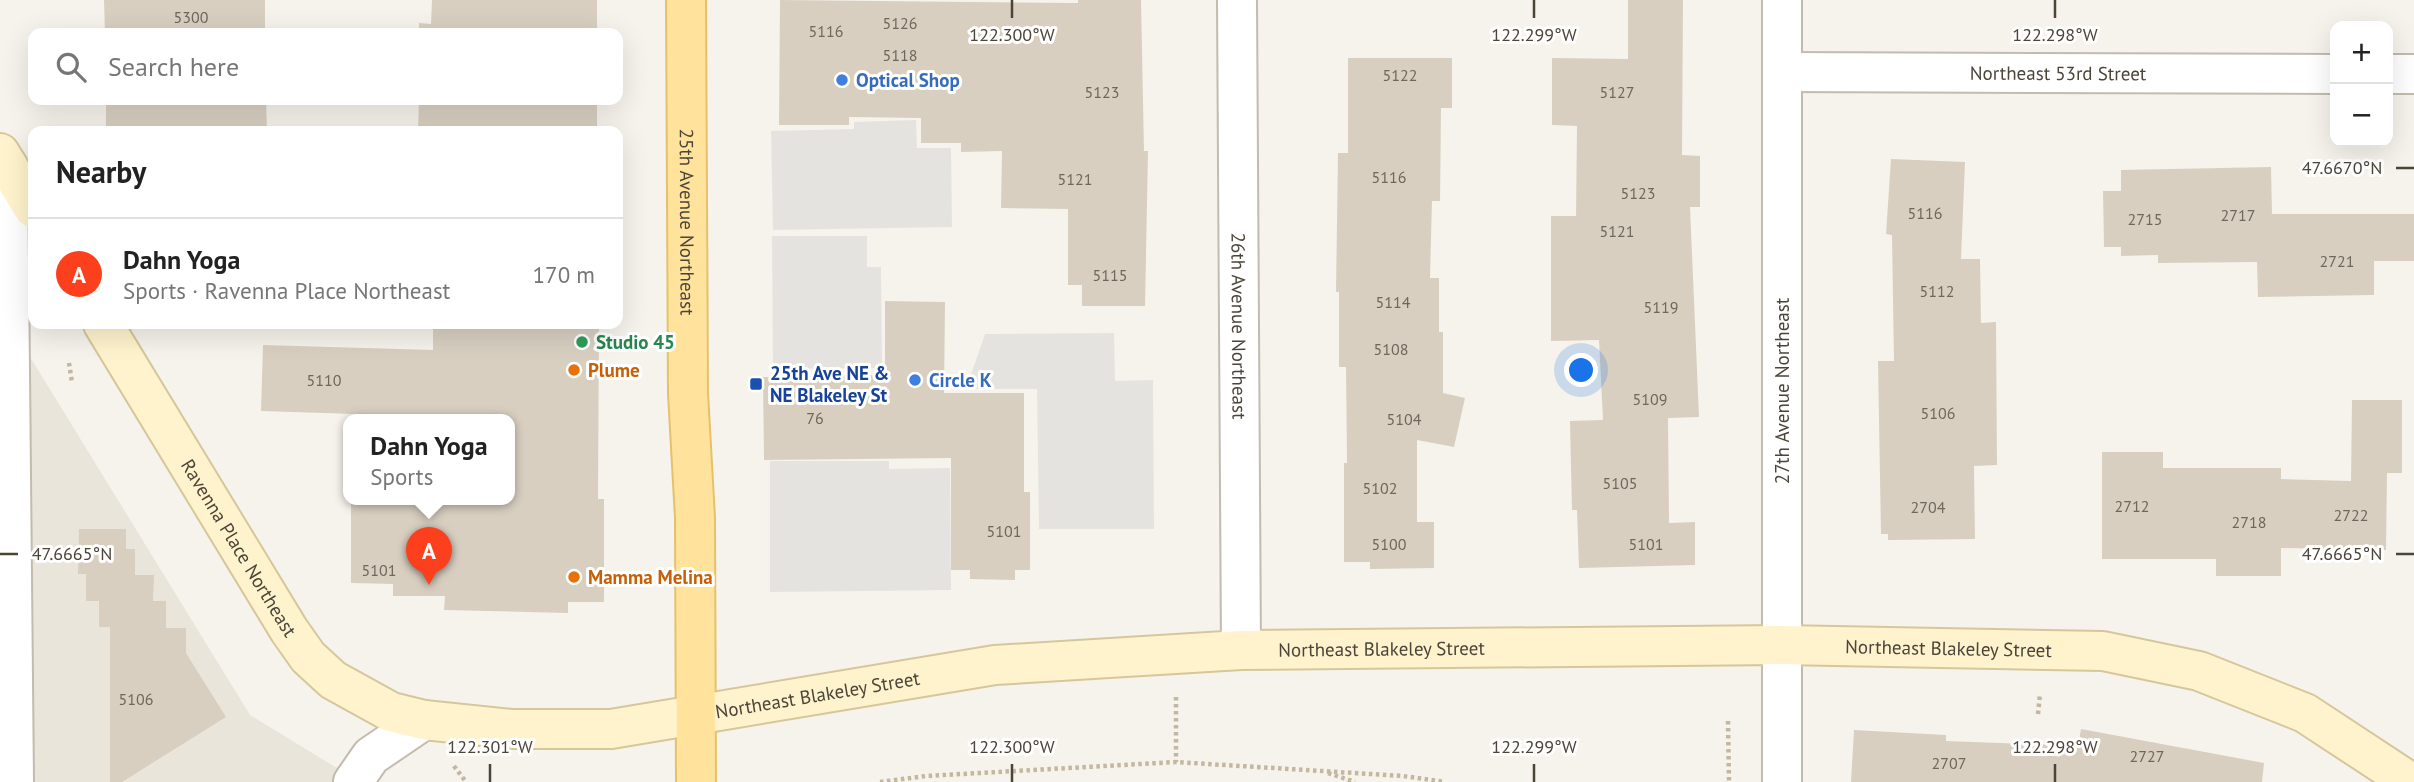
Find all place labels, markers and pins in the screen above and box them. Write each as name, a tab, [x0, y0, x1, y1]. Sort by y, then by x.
place label: Optical Shop	[856, 68, 960, 92]
marker: Optical Shop	[834, 72, 850, 88]
place label: Studio 45	[596, 330, 675, 354]
marker: Studio 45	[574, 334, 590, 350]
place label: Plume	[588, 358, 640, 382]
place label: 25th Ave NE & NE Blakeley St	[770, 361, 889, 407]
marker: Plume	[566, 362, 582, 378]
place label: Circle K	[929, 368, 992, 392]
marker: Circle K	[907, 372, 923, 388]
marker: 25th Ave NE & NE Blakeley St	[748, 376, 764, 392]
pin: A	[406, 527, 452, 585]
place label: Mamma Melina	[588, 565, 713, 589]
marker: Mamma Melina	[566, 569, 582, 585]

